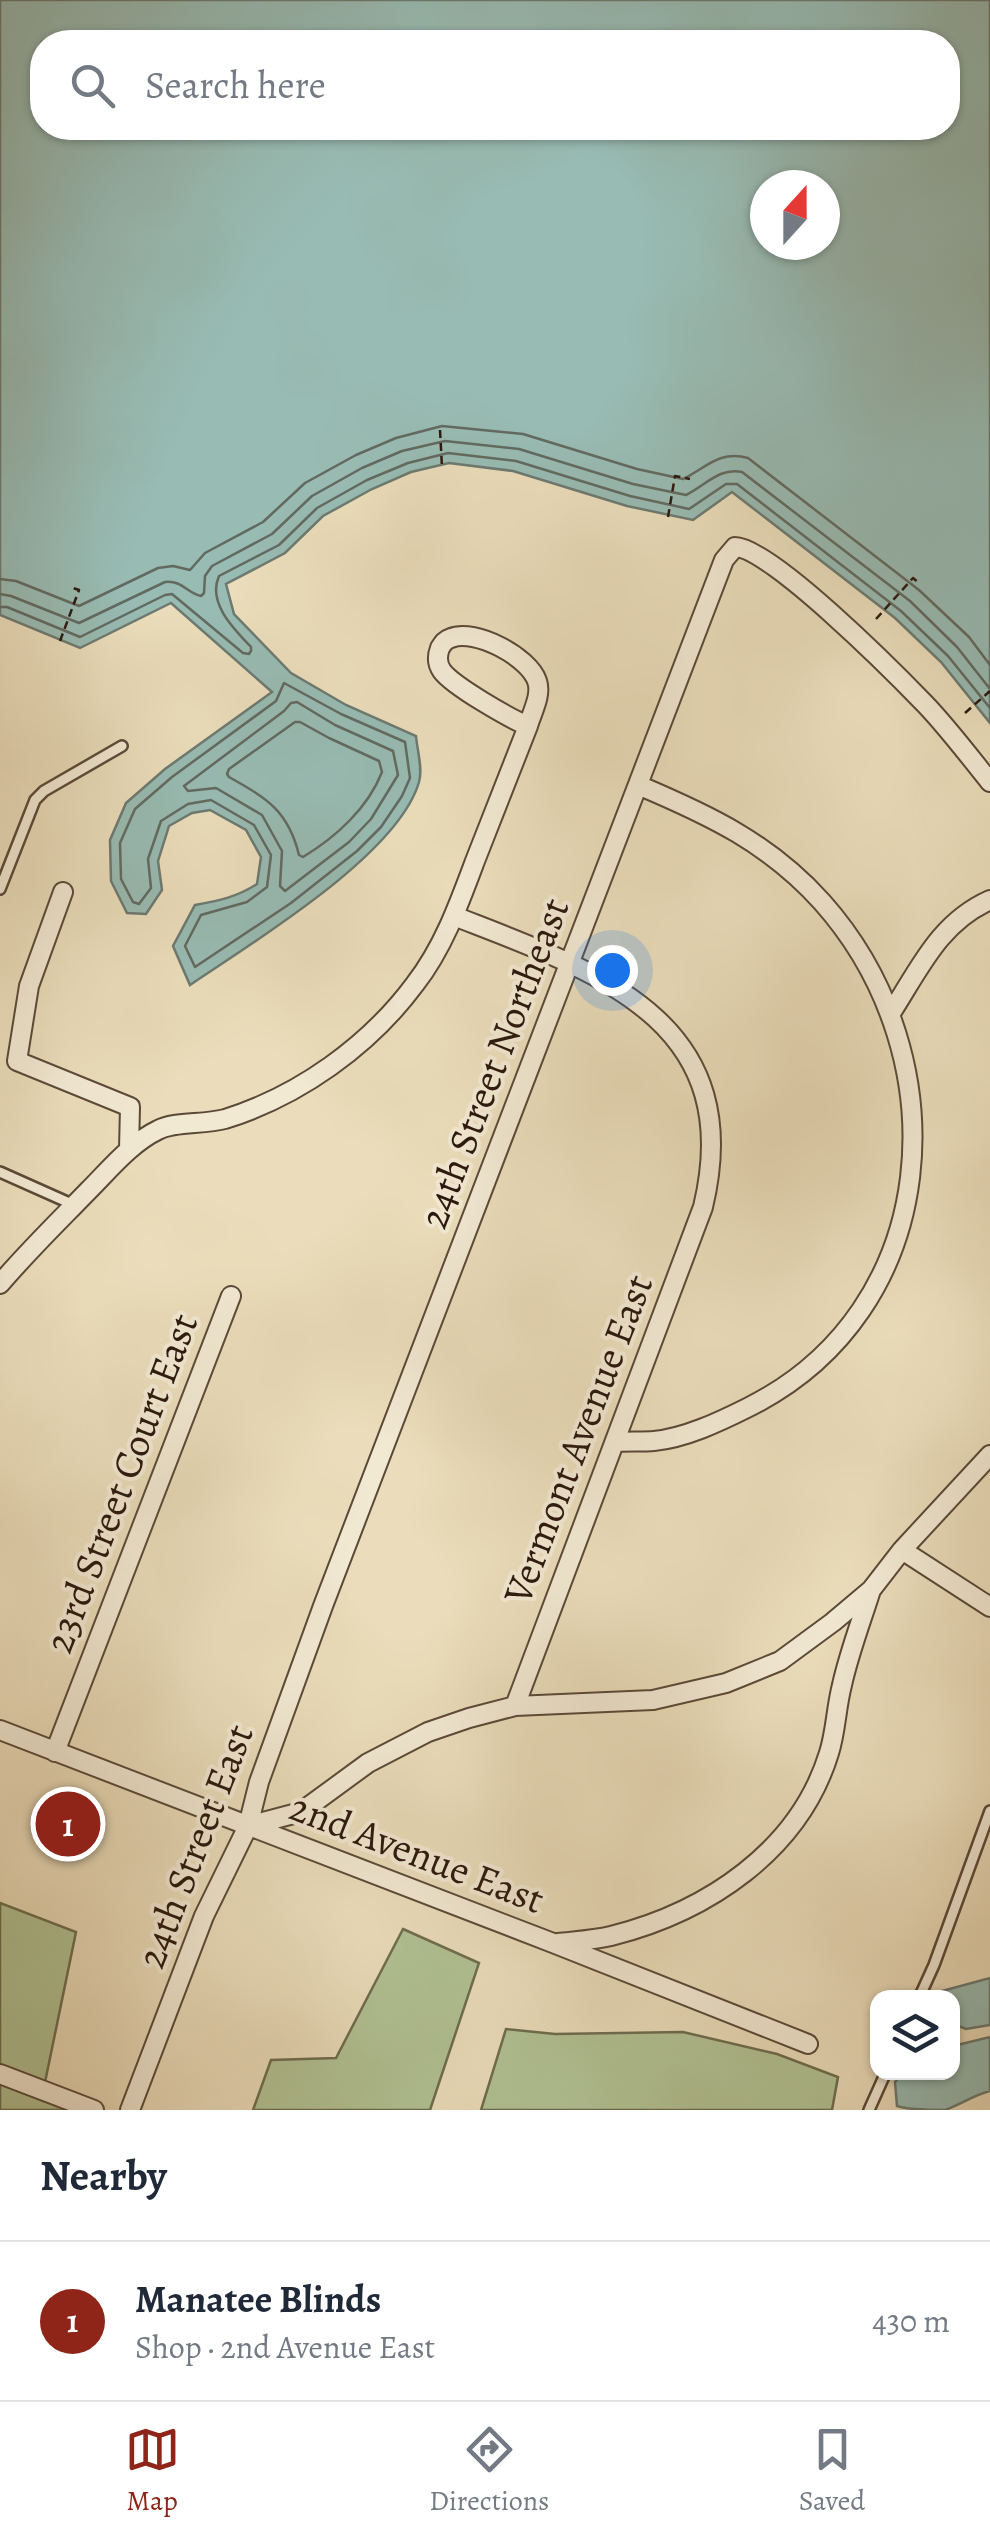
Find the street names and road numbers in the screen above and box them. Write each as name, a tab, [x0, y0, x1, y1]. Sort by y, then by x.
street label: 24th Street Northeast	[406, 890, 582, 1236]
street label: Vermont Avenue East	[489, 1266, 666, 1613]
street label: 23rd Street Court East	[31, 1305, 211, 1661]
street label: 24th Street East	[123, 1716, 267, 1976]
street label: 2nd Avenue East	[282, 1779, 552, 1927]

